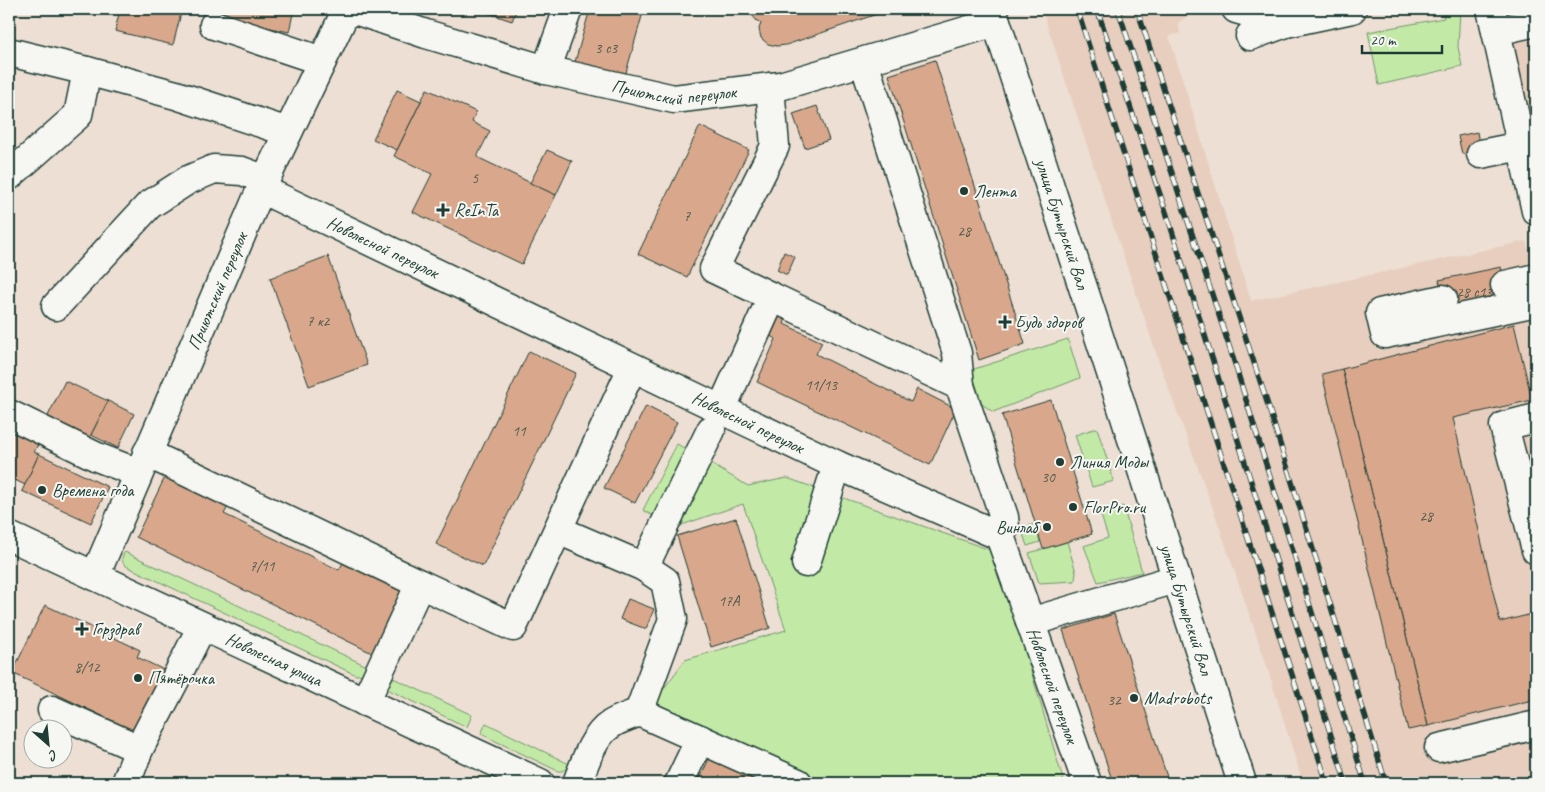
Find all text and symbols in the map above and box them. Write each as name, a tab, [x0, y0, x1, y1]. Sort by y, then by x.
scale bar	[1362, 22, 1442, 54]
text: 20 m	[1370, 31, 1397, 50]
house number: 3 с3	[595, 39, 618, 58]
street label: Приютский переулок	[610, 74, 740, 110]
street label: улица Бутырский Вал	[1030, 155, 1094, 294]
house number: 5	[472, 169, 480, 188]
place label: Лента	[974, 180, 1018, 202]
marker: Лента	[958, 185, 970, 197]
place label: ReInTa	[454, 199, 500, 221]
marker: ReInTa	[436, 203, 450, 217]
house number: 7	[684, 207, 692, 226]
street label: Новолесной переулок	[323, 211, 444, 284]
house number: 28	[957, 222, 972, 241]
street label: Приютский переулок	[182, 227, 253, 353]
house number: 28 с13	[1456, 283, 1493, 302]
place label: Будь здоров	[1015, 311, 1085, 333]
house number: 7 к2	[307, 312, 331, 331]
marker: Будь здоров	[999, 316, 1011, 328]
house number: 11/13	[805, 376, 838, 395]
street label: Новолесной переулок	[689, 386, 810, 459]
house number: 11	[512, 422, 527, 441]
place label: Линия Моды	[1070, 451, 1150, 473]
marker: Линия Моды	[1054, 456, 1066, 468]
house number: 30	[1041, 468, 1056, 487]
place label: Времена года	[52, 479, 135, 501]
marker: Времена года	[36, 484, 48, 496]
place label: FlorPro.ru	[1083, 496, 1147, 518]
marker: FlorPro.ru	[1067, 501, 1079, 513]
house number: 28	[1419, 507, 1434, 526]
place label: Винлаб	[996, 516, 1041, 538]
marker: Винлаб	[1041, 521, 1053, 533]
street label: улица Бутырский Вал	[1155, 540, 1218, 679]
house number: 7/11	[249, 557, 276, 576]
house number: 17А	[718, 592, 741, 611]
place label: Горздрав	[92, 618, 142, 641]
marker: Горздрав	[76, 623, 88, 635]
street label: Новолесной переулок	[1022, 625, 1084, 749]
street label: Новолесная улица	[222, 627, 327, 692]
house number: 8/12	[74, 658, 101, 677]
place label: Пятёрочка	[148, 667, 216, 689]
marker: Пятёрочка	[132, 672, 144, 684]
place label: Madrobots	[1144, 687, 1213, 709]
house number: 32	[1107, 691, 1122, 710]
marker: Madrobots	[1128, 692, 1140, 704]
north arrow	[22, 720, 72, 770]
text: С	[45, 746, 61, 765]

